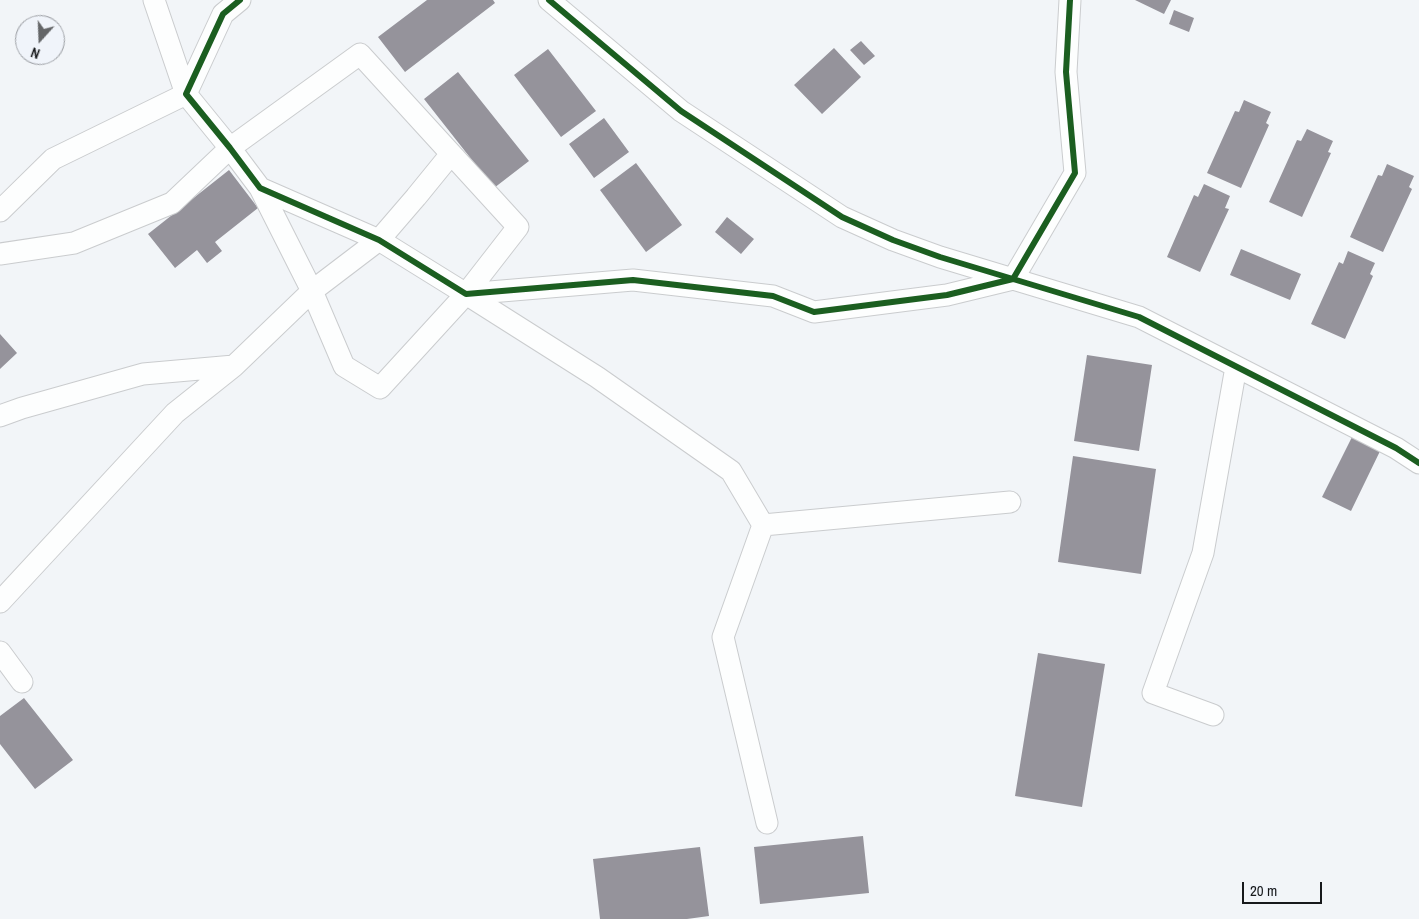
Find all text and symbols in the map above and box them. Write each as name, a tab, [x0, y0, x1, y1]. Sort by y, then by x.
north arrow	[15, 15, 65, 65]
text: N	[28, 43, 42, 63]
scale bar	[1244, 872, 1324, 904]
text: 20 m	[1250, 880, 1277, 901]

